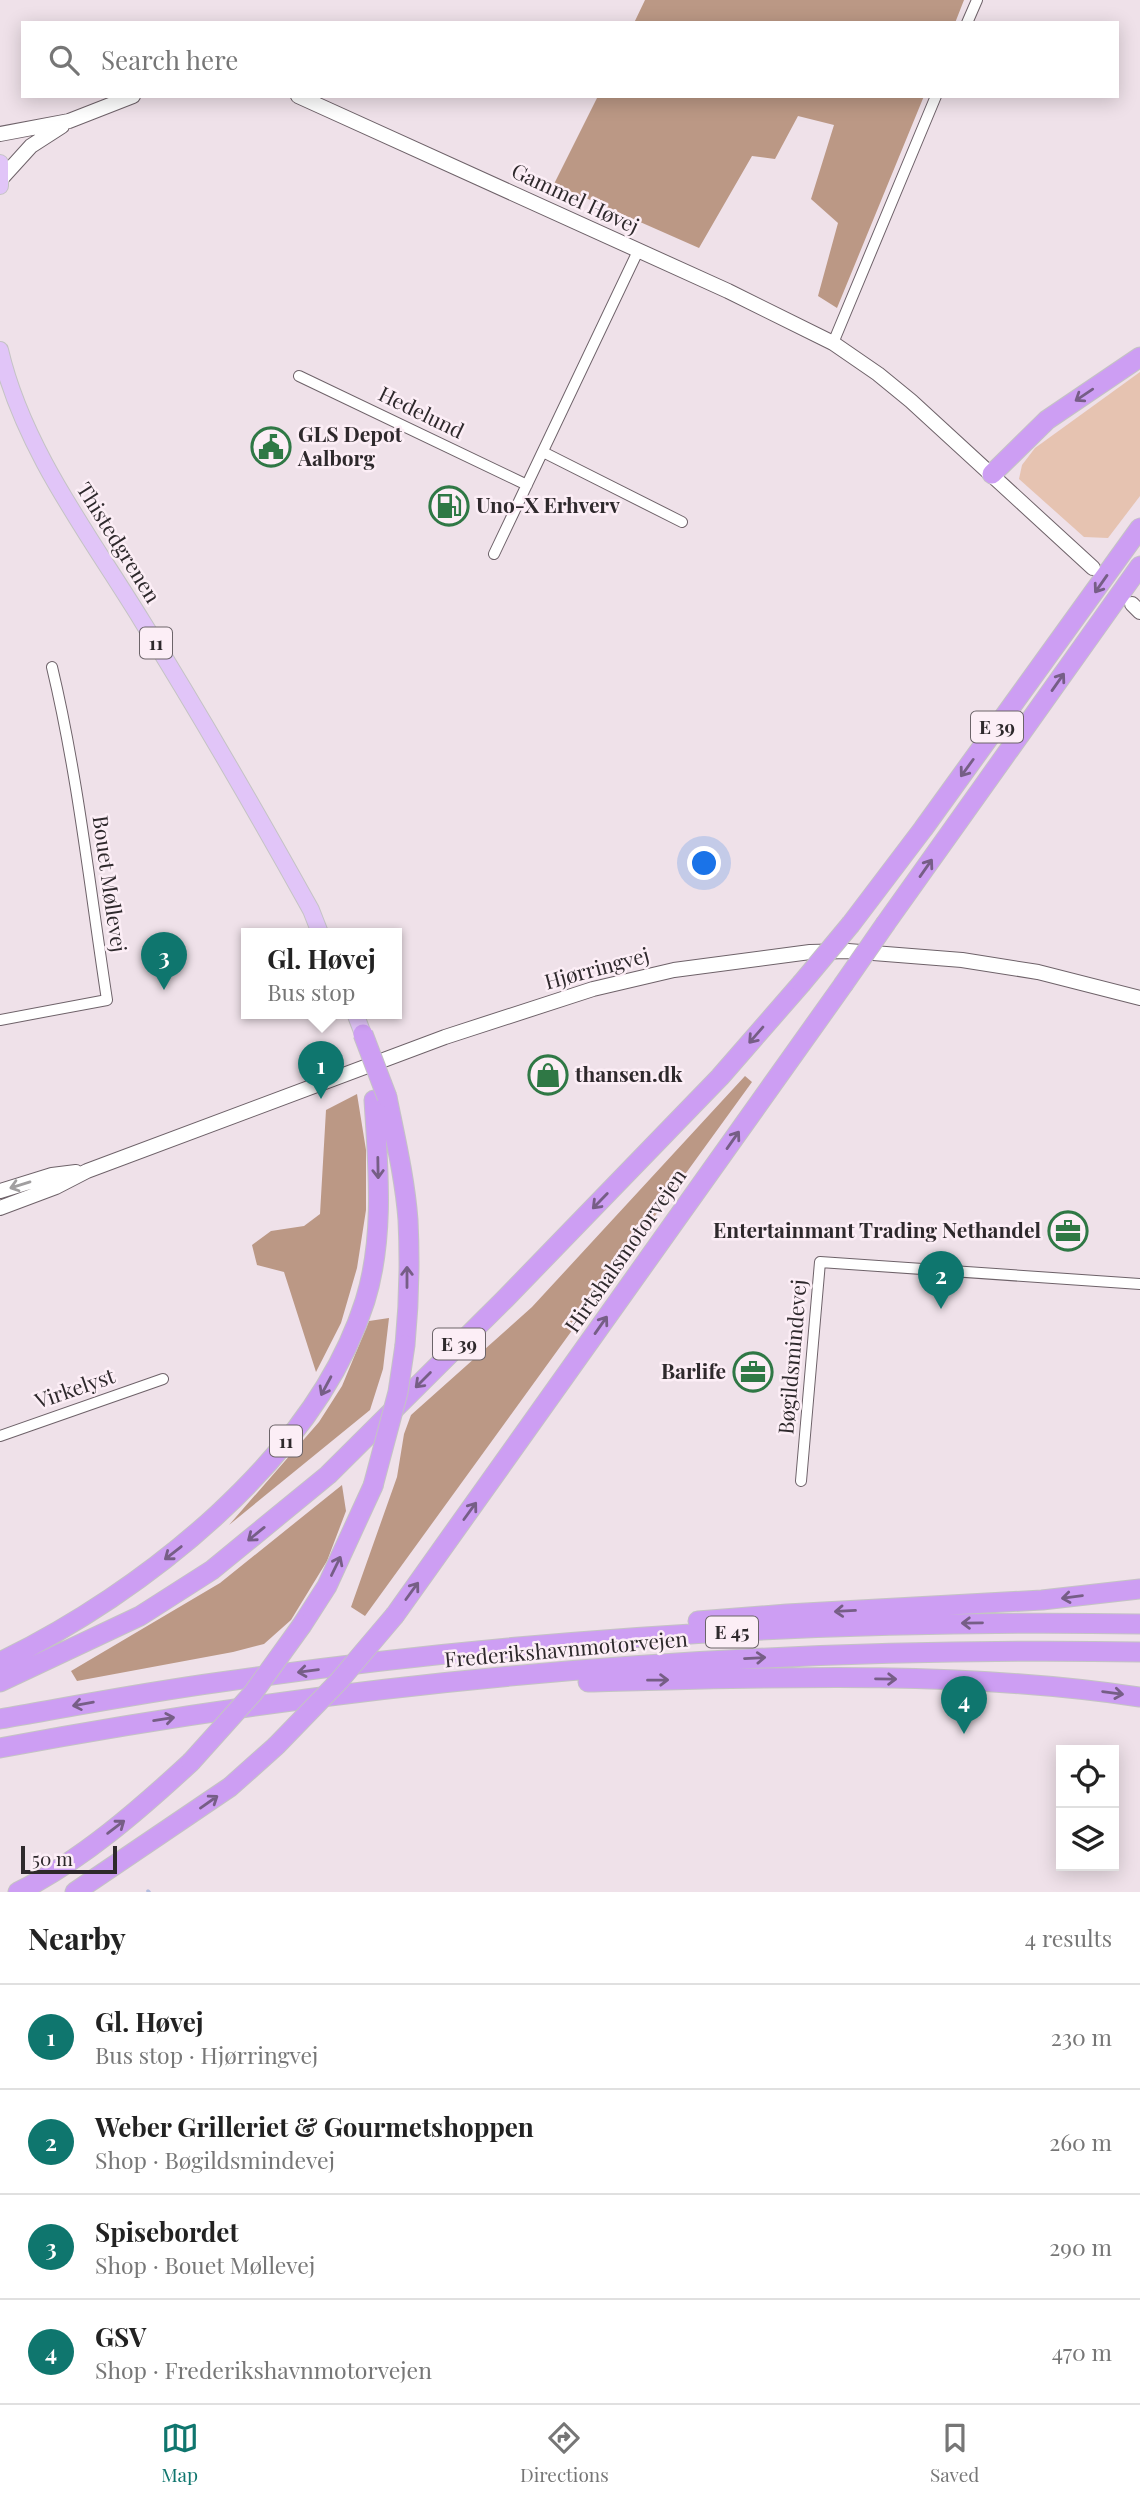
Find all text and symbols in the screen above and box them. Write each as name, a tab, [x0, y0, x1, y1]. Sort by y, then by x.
search box	[21, 21, 1119, 98]
icon: search	[45, 41, 83, 79]
text: Search here	[101, 42, 238, 77]
street label: Gammel Høvej	[508, 155, 644, 239]
street label: Hedelund	[374, 378, 469, 444]
one-way arrow	[1075, 388, 1094, 403]
place label: GLS Depot Aalborg	[297, 419, 403, 471]
public building icon: GLS Depot Aalborg	[250, 426, 292, 468]
street label: Thistedgrenen	[71, 476, 168, 608]
fuel station icon: Uno-X Erhverv	[428, 485, 470, 527]
place label: Uno-X Erhverv	[476, 490, 620, 518]
one-way arrow	[1093, 574, 1108, 593]
road number: 11	[140, 628, 172, 658]
one-way arrow	[1051, 673, 1065, 692]
road number: E 39	[971, 712, 1023, 742]
one-way arrow	[960, 758, 974, 777]
street label: Bouet Møllevej	[88, 814, 134, 954]
your location	[687, 846, 721, 880]
one-way arrow	[919, 859, 933, 878]
popup	[241, 928, 402, 1019]
pin: 3	[141, 932, 187, 990]
street label: Hjørringvej	[541, 940, 652, 994]
text: Gl. Høvej	[267, 941, 376, 976]
text: Bus stop	[267, 976, 355, 1007]
one-way arrow	[748, 1026, 764, 1044]
pin: 1	[298, 1041, 344, 1099]
shop icon: thansen.dk	[527, 1054, 569, 1096]
place label: thansen.dk	[574, 1059, 683, 1087]
one-way arrow	[725, 1131, 740, 1150]
one-way arrow	[371, 1156, 384, 1179]
street label: Hirtshalsmotorvejen	[557, 1162, 692, 1337]
one-way arrow	[9, 1179, 31, 1192]
one-way arrow	[591, 1192, 608, 1209]
office icon: Entertainmant Trading Nethandel	[1047, 1210, 1089, 1252]
place label: Entertainmant Trading Nethandel	[713, 1215, 1041, 1243]
pin: 2	[918, 1251, 964, 1309]
one-way arrow	[400, 1265, 414, 1288]
street label: Bøgildsmindevej	[770, 1278, 812, 1436]
one-way arrow	[594, 1316, 608, 1335]
road number: E 39	[433, 1328, 485, 1360]
office icon: Barlife	[732, 1351, 774, 1393]
place label: Barlife	[661, 1356, 726, 1384]
street label: Virkelyst	[30, 1360, 118, 1414]
one-way arrow	[415, 1372, 432, 1389]
one-way arrow	[318, 1375, 332, 1396]
road number: 11	[270, 1426, 302, 1456]
one-way arrow	[463, 1502, 477, 1521]
one-way arrow	[247, 1526, 265, 1541]
one-way arrow	[164, 1545, 183, 1560]
one-way arrow	[330, 1556, 344, 1577]
one-way arrow	[405, 1582, 420, 1601]
one-way arrow	[1061, 1591, 1084, 1604]
one-way arrow	[834, 1605, 857, 1618]
road number: E 45	[706, 1616, 758, 1648]
one-way arrow	[961, 1616, 984, 1630]
street label: Frederikshavnmotorvejen	[443, 1623, 689, 1673]
one-way arrow	[744, 1652, 767, 1665]
one-way arrow	[298, 1665, 320, 1678]
one-way arrow	[874, 1672, 897, 1686]
one-way arrow	[647, 1673, 670, 1687]
pin: 4	[941, 1676, 987, 1734]
one-way arrow	[1101, 1687, 1124, 1700]
one-way arrow	[72, 1698, 95, 1712]
one-way arrow	[152, 1713, 175, 1726]
map controls	[1056, 1745, 1119, 1871]
button: locate	[1056, 1745, 1119, 1808]
one-way arrow	[199, 1795, 218, 1809]
button: layers	[1056, 1808, 1119, 1871]
one-way arrow	[106, 1819, 124, 1834]
scale bar	[21, 1843, 117, 1875]
text: 50 m	[32, 1845, 73, 1871]
text: Nearby	[28, 1918, 126, 1958]
text: 4 results	[1025, 1922, 1112, 1953]
text: Gl. Høvej	[95, 2004, 204, 2039]
text: 1	[47, 2021, 55, 2052]
text: 230 m	[1051, 2021, 1112, 2052]
text: Bus stop · Hjørringvej	[95, 2039, 318, 2070]
text: Weber Grilleriet & Gourmetshoppen	[95, 2109, 534, 2144]
text: 2	[45, 2126, 57, 2157]
text: 260 m	[1049, 2126, 1112, 2157]
text: Shop · Bøgildsmindevej	[95, 2144, 335, 2175]
text: Spisebordet	[95, 2214, 239, 2249]
text: 3	[45, 2231, 57, 2262]
text: 290 m	[1049, 2231, 1112, 2262]
text: Shop · Bouet Møllevej	[95, 2249, 315, 2280]
text: GSV	[95, 2319, 146, 2354]
text: 4	[45, 2336, 57, 2367]
text: 470 m	[1052, 2336, 1112, 2367]
text: Shop · Frederikshavnmotorvejen	[95, 2354, 432, 2385]
tab: Map	[161, 2419, 199, 2487]
tab: Directions	[520, 2419, 609, 2487]
tab: Saved	[930, 2419, 979, 2487]

